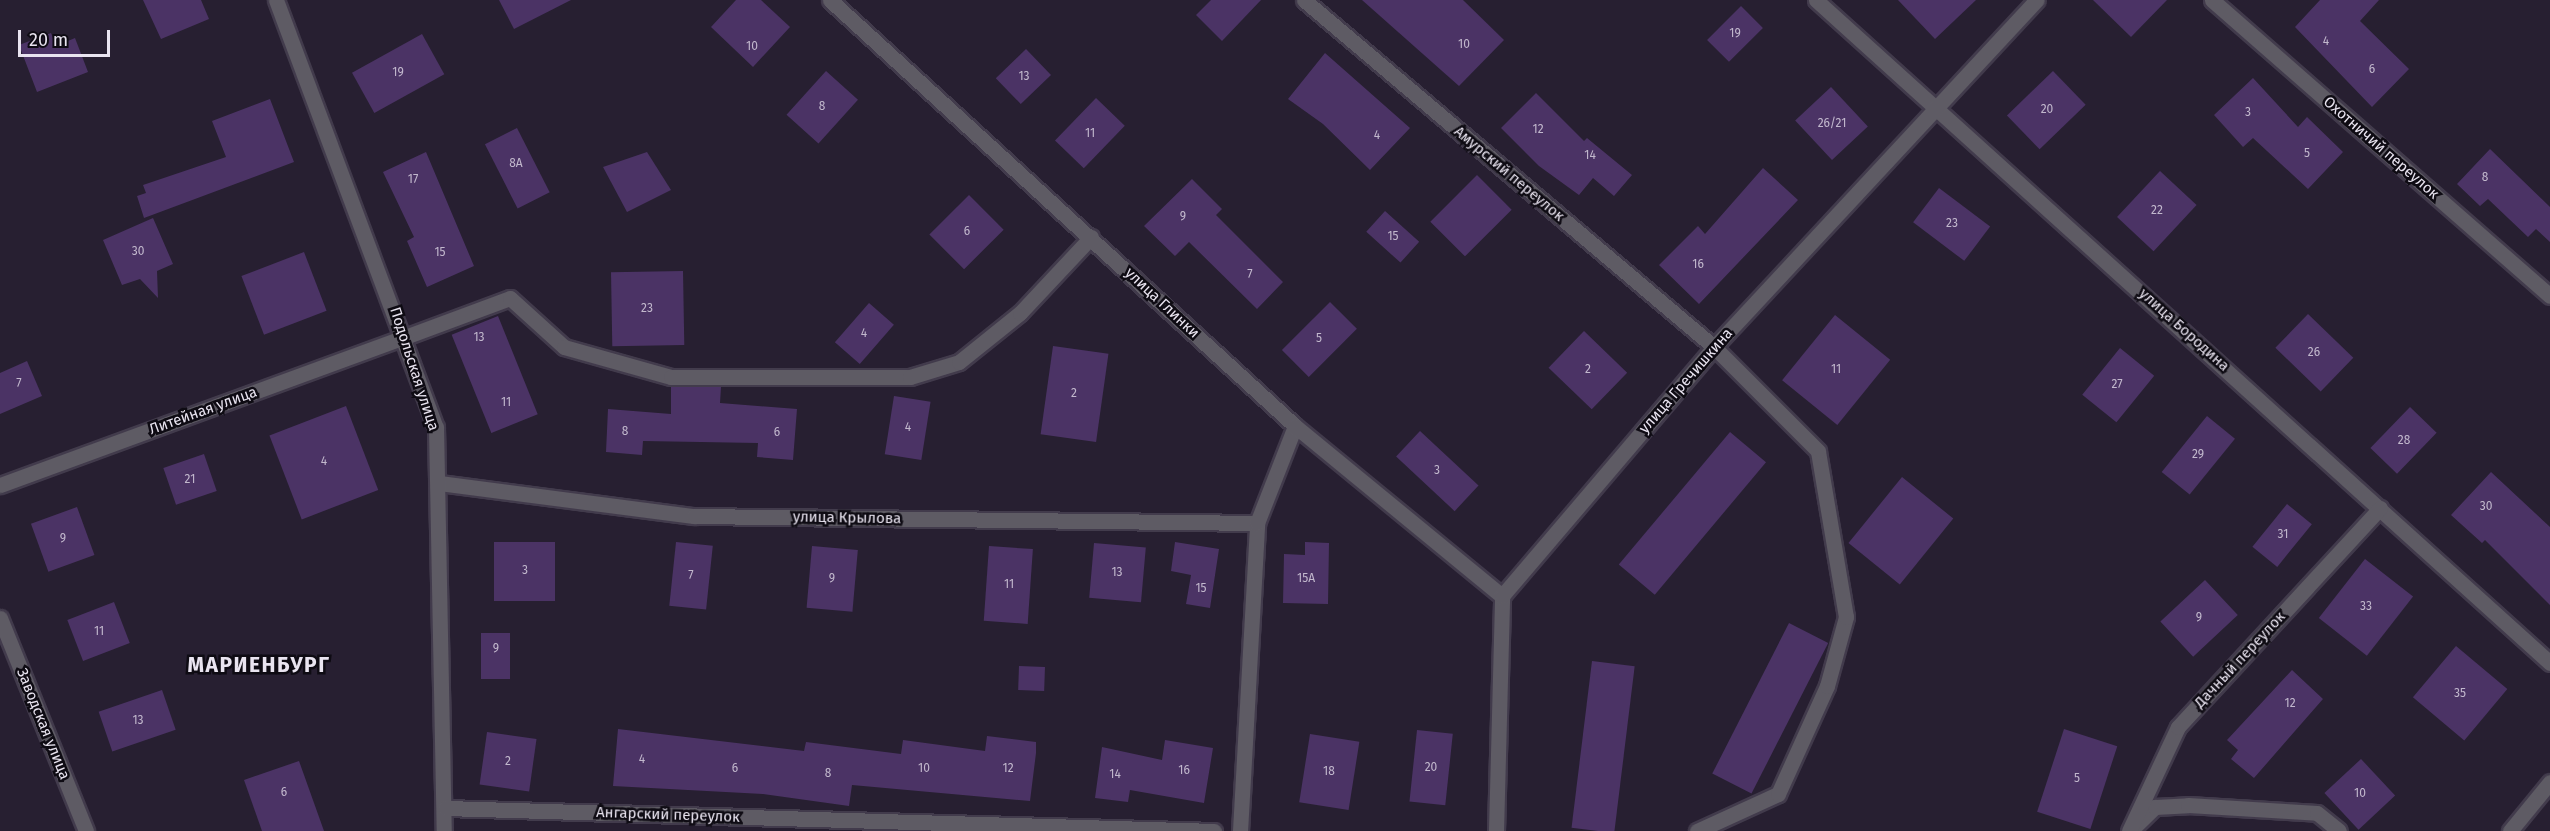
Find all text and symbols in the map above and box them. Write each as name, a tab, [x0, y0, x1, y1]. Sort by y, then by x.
scale bar	[21, 18, 112, 56]
house number: 19	[1729, 27, 1741, 41]
text: 20 m	[29, 29, 68, 51]
house number: 4	[2323, 35, 2329, 49]
house number: 10	[1458, 38, 1470, 52]
house number: 10	[746, 40, 758, 54]
house number: 6	[2369, 63, 2375, 77]
house number: 19	[392, 66, 404, 80]
house number: 13	[1018, 70, 1030, 84]
street label: Охотничий переулок	[2320, 93, 2442, 203]
house number: 8	[819, 100, 825, 114]
house number: 20	[2041, 103, 2053, 117]
house number: 3	[2245, 106, 2251, 120]
house number: 26/21	[1818, 117, 1846, 131]
street label: Амурский переулок	[1450, 123, 1568, 225]
house number: 12	[1532, 123, 1544, 137]
house number: 11	[1085, 127, 1095, 141]
house number: 4	[1374, 129, 1380, 143]
house number: 5	[2304, 147, 2310, 161]
house number: 14	[1584, 149, 1596, 163]
house number: 8А	[509, 157, 523, 171]
house number: 8	[2482, 171, 2488, 185]
house number: 17	[408, 173, 418, 187]
house number: 22	[2151, 204, 2163, 218]
house number: 9	[1180, 210, 1186, 224]
house number: 23	[1946, 217, 1958, 231]
house number: 6	[964, 225, 970, 239]
house number: 15	[1387, 230, 1399, 244]
house number: 30	[132, 245, 144, 259]
house number: 15	[434, 246, 446, 260]
house number: 16	[1692, 258, 1704, 272]
street label: улица Глинки	[1121, 264, 1203, 342]
house number: 7	[1247, 268, 1253, 282]
street label: улица Бородина	[2135, 285, 2233, 375]
house number: 23	[641, 302, 653, 316]
street label: Подольская улица	[386, 305, 442, 433]
street label: улица Гречишкина	[1635, 325, 1737, 437]
house number: 4	[861, 327, 867, 341]
house number: 13	[473, 331, 485, 345]
house number: 5	[1316, 332, 1322, 346]
house number: 26	[2308, 346, 2320, 360]
house number: 2	[1585, 363, 1591, 377]
house number: 11	[1831, 363, 1841, 377]
house number: 7	[16, 377, 22, 391]
house number: 27	[2111, 378, 2123, 392]
street label: Литейная улица	[147, 383, 259, 439]
house number: 2	[1071, 387, 1077, 401]
house number: 11	[501, 396, 511, 410]
house number: 4	[905, 421, 911, 435]
house number: 8	[622, 425, 628, 439]
house number: 6	[774, 426, 780, 440]
house number: 28	[2398, 434, 2410, 448]
house number: 29	[2192, 448, 2204, 462]
house number: 4	[321, 455, 327, 469]
house number: 3	[1434, 464, 1440, 478]
house number: 21	[185, 473, 195, 487]
house number: 30	[2480, 500, 2492, 514]
street label: улица Крылова	[793, 508, 901, 528]
house number: 31	[2278, 528, 2288, 542]
house number: 9	[60, 532, 66, 546]
house number: 3	[522, 564, 528, 578]
house number: 13	[1111, 566, 1123, 580]
house number: 7	[688, 569, 694, 583]
house number: 9	[829, 572, 835, 586]
house number: 15А	[1297, 572, 1315, 586]
house number: 11	[1004, 578, 1014, 592]
house number: 15	[1195, 582, 1207, 596]
house number: 33	[2360, 600, 2372, 614]
street label: Дачный переулок	[2191, 608, 2289, 712]
house number: 9	[2196, 611, 2202, 625]
house number: 11	[94, 625, 104, 639]
house number: 9	[493, 642, 499, 656]
district label: МАРИЕНБУРГ	[188, 652, 330, 678]
street label: Заводская улица	[13, 666, 73, 782]
house number: 35	[2454, 687, 2466, 701]
house number: 12	[2284, 697, 2296, 711]
house number: 13	[132, 714, 144, 728]
house number: 4	[639, 753, 645, 767]
house number: 2	[505, 755, 511, 769]
house number: 20	[1425, 761, 1437, 775]
house number: 6	[732, 762, 738, 776]
house number: 10	[918, 762, 930, 776]
house number: 12	[1002, 762, 1014, 776]
house number: 16	[1178, 764, 1190, 778]
house number: 18	[1323, 765, 1335, 779]
house number: 8	[825, 767, 831, 781]
house number: 14	[1109, 768, 1121, 782]
house number: 5	[2074, 772, 2080, 786]
house number: 6	[281, 786, 287, 800]
house number: 10	[2354, 787, 2366, 801]
street label: Ангарский переулок	[596, 803, 740, 827]

